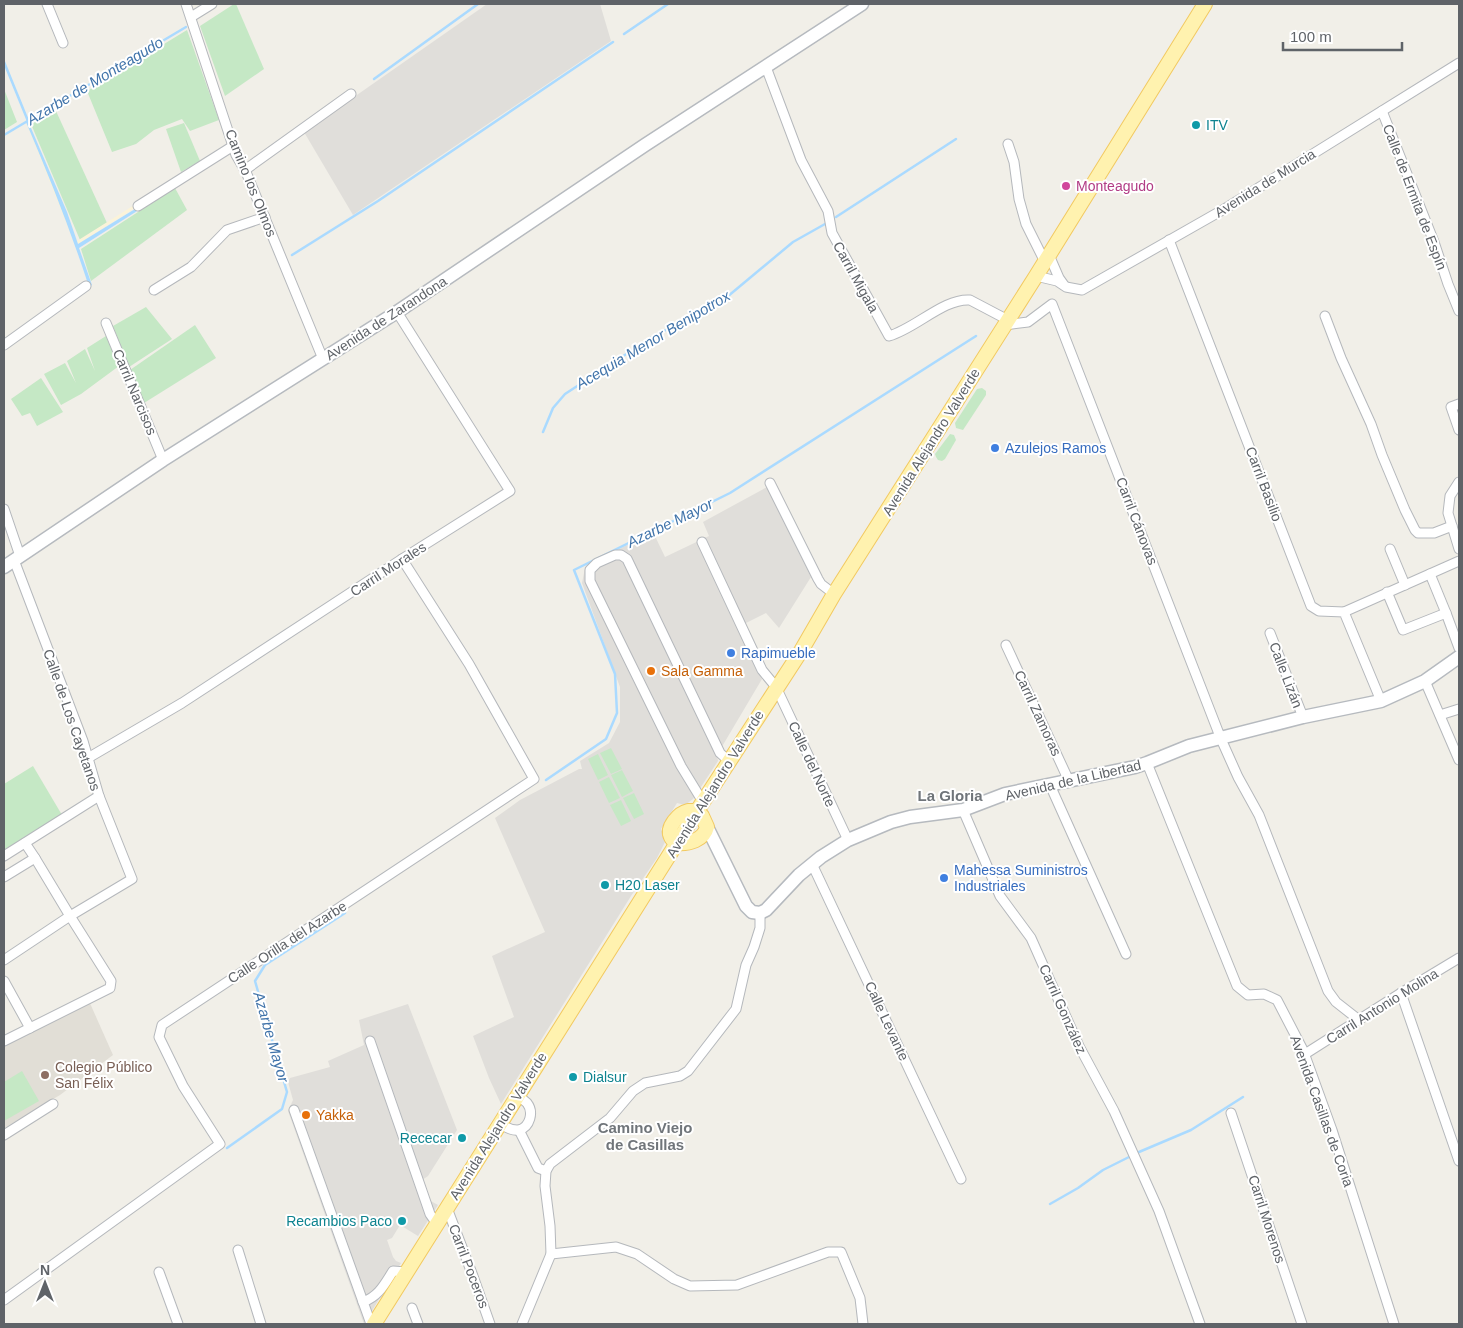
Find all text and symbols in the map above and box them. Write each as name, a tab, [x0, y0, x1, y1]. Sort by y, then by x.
scale bar	[1283, 20, 1402, 52]
text: 100 m	[1290, 28, 1332, 45]
water label: Azarbe de Monteagudo	[23, 33, 166, 129]
place label: ITV	[1206, 117, 1228, 133]
marker: ITV	[1190, 119, 1202, 131]
street label: Calle de Ermita de Espín	[1380, 122, 1450, 272]
street label: Camino los Olmos	[222, 127, 280, 239]
street label: Avenida de Murcia	[1212, 145, 1318, 220]
place label: Monteagudo	[1076, 178, 1154, 194]
marker: Monteagudo	[1060, 180, 1072, 192]
street label: Carril Migala	[830, 239, 882, 315]
street label: Avenida de Zarandona	[322, 273, 450, 363]
water label: Acequia Menor Benipotrox	[572, 287, 733, 393]
street label: Carril Narcisos	[110, 347, 160, 437]
street label: Avenida Alejandro Valverde	[879, 365, 983, 519]
place label: Azulejos Ramos	[1005, 440, 1106, 456]
marker: Azulejos Ramos	[989, 442, 1001, 454]
street label: Carril Basilio	[1242, 444, 1286, 524]
street label: Carril Cánovas	[1113, 475, 1161, 567]
water label: Azarbe Mayor	[623, 494, 716, 551]
street label: Carril Morales	[347, 539, 429, 599]
street label: Calle Lizán	[1266, 640, 1306, 710]
place label: Rapimueble	[741, 645, 816, 661]
street label: Calle de Los Cayetanos	[40, 647, 104, 793]
marker: Rapimueble	[725, 647, 737, 659]
place label: Sala Gamma	[661, 663, 743, 679]
marker: Sala Gamma	[645, 665, 657, 677]
street label: Carril Zamoras	[1011, 668, 1065, 758]
street label: Avenida Alejandro Valverde	[663, 707, 767, 861]
street label: Calle del Norte	[785, 719, 839, 810]
street label: Avenida de la Libertad	[1003, 757, 1143, 803]
district label: La Gloria	[917, 787, 983, 804]
place label: Mahessa Suministros Industriales	[954, 862, 1088, 894]
marker: Mahessa Suministros Industriales	[938, 872, 950, 884]
place label: H20 Laser	[615, 877, 680, 893]
marker: H20 Laser	[599, 879, 611, 891]
street label: Calle Orilla del Azarbe	[225, 897, 350, 986]
street label: Carril González	[1036, 962, 1090, 1056]
street label: Carril Antonio Molina	[1323, 965, 1441, 1047]
street label: Calle Levante	[862, 979, 912, 1063]
water label: Azarbe Mayor	[250, 989, 293, 1085]
street label: Avenida Casillas de Coria	[1287, 1033, 1357, 1189]
street label: Avenida Alejandro Valverde	[446, 1049, 550, 1203]
place label: Colegio Público San Félix	[55, 1059, 152, 1091]
marker: Colegio Público San Félix	[39, 1069, 51, 1081]
place label: Dialsur	[583, 1069, 627, 1085]
marker: Dialsur	[567, 1071, 579, 1083]
place label: Yakka	[316, 1107, 354, 1123]
marker: Yakka	[300, 1109, 312, 1121]
district label: Camino Viejo de Casillas	[598, 1119, 692, 1153]
place label: Rececar	[400, 1130, 452, 1146]
marker: Rececar	[456, 1132, 468, 1144]
street label: Carril Morenos	[1245, 1173, 1289, 1265]
place label: Recambios Paco	[286, 1213, 392, 1229]
marker: Recambios Paco	[396, 1215, 408, 1227]
street label: Carril Poceros	[446, 1222, 492, 1310]
north arrow	[20, 1258, 70, 1308]
text: N	[40, 1262, 50, 1278]

